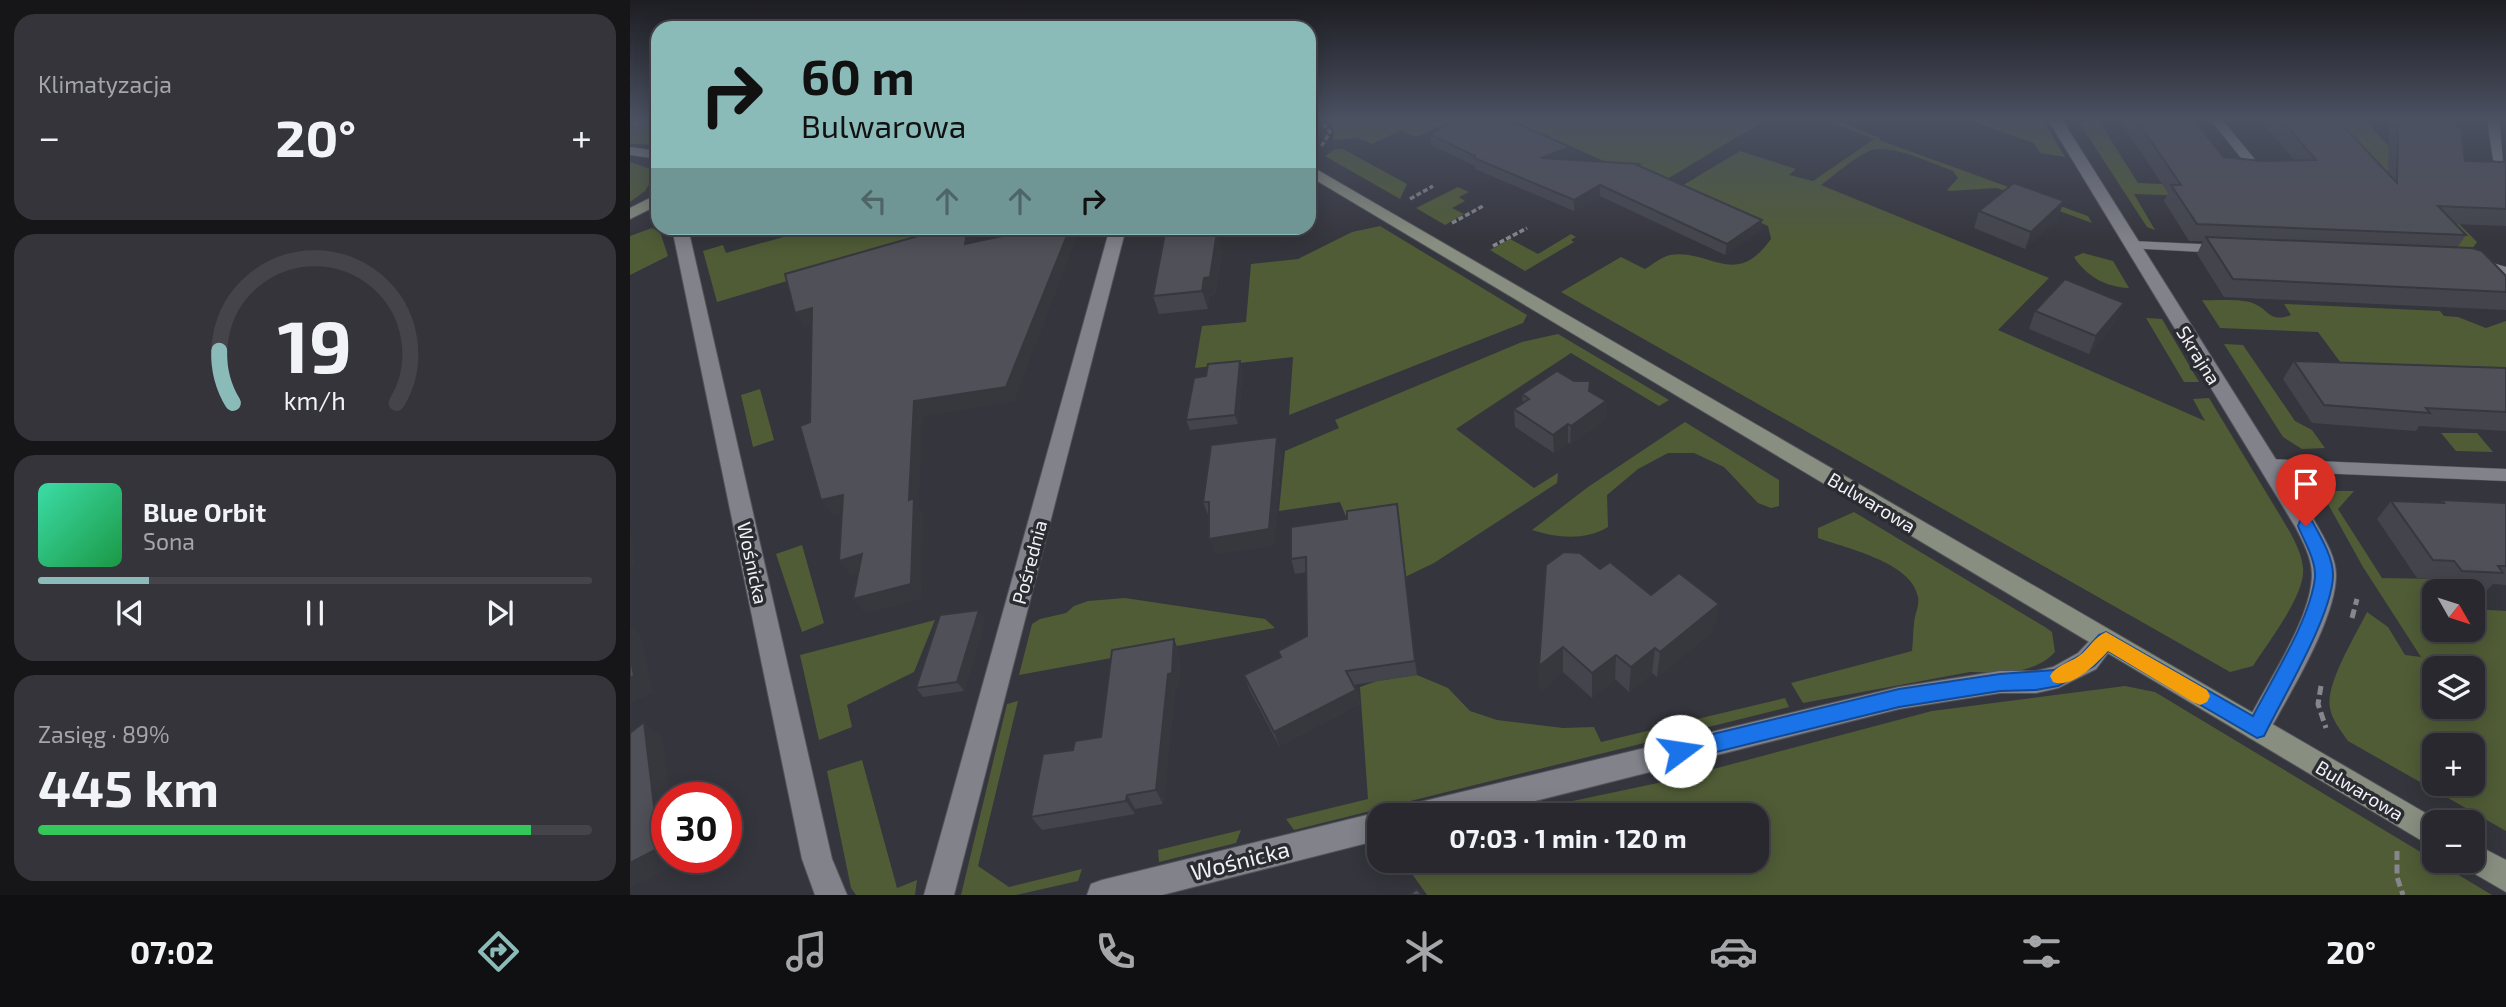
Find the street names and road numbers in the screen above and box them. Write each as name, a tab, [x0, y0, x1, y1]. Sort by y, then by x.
street label: Skrajna	[2172, 322, 2226, 388]
street label: Bulwarowa	[1824, 467, 1920, 537]
street label: Pośrednia	[1007, 517, 1051, 607]
street label: Wośnicka	[733, 520, 773, 606]
street label: Bulwarowa	[2312, 755, 2408, 825]
street label: Wośnicka	[1188, 834, 1292, 886]

